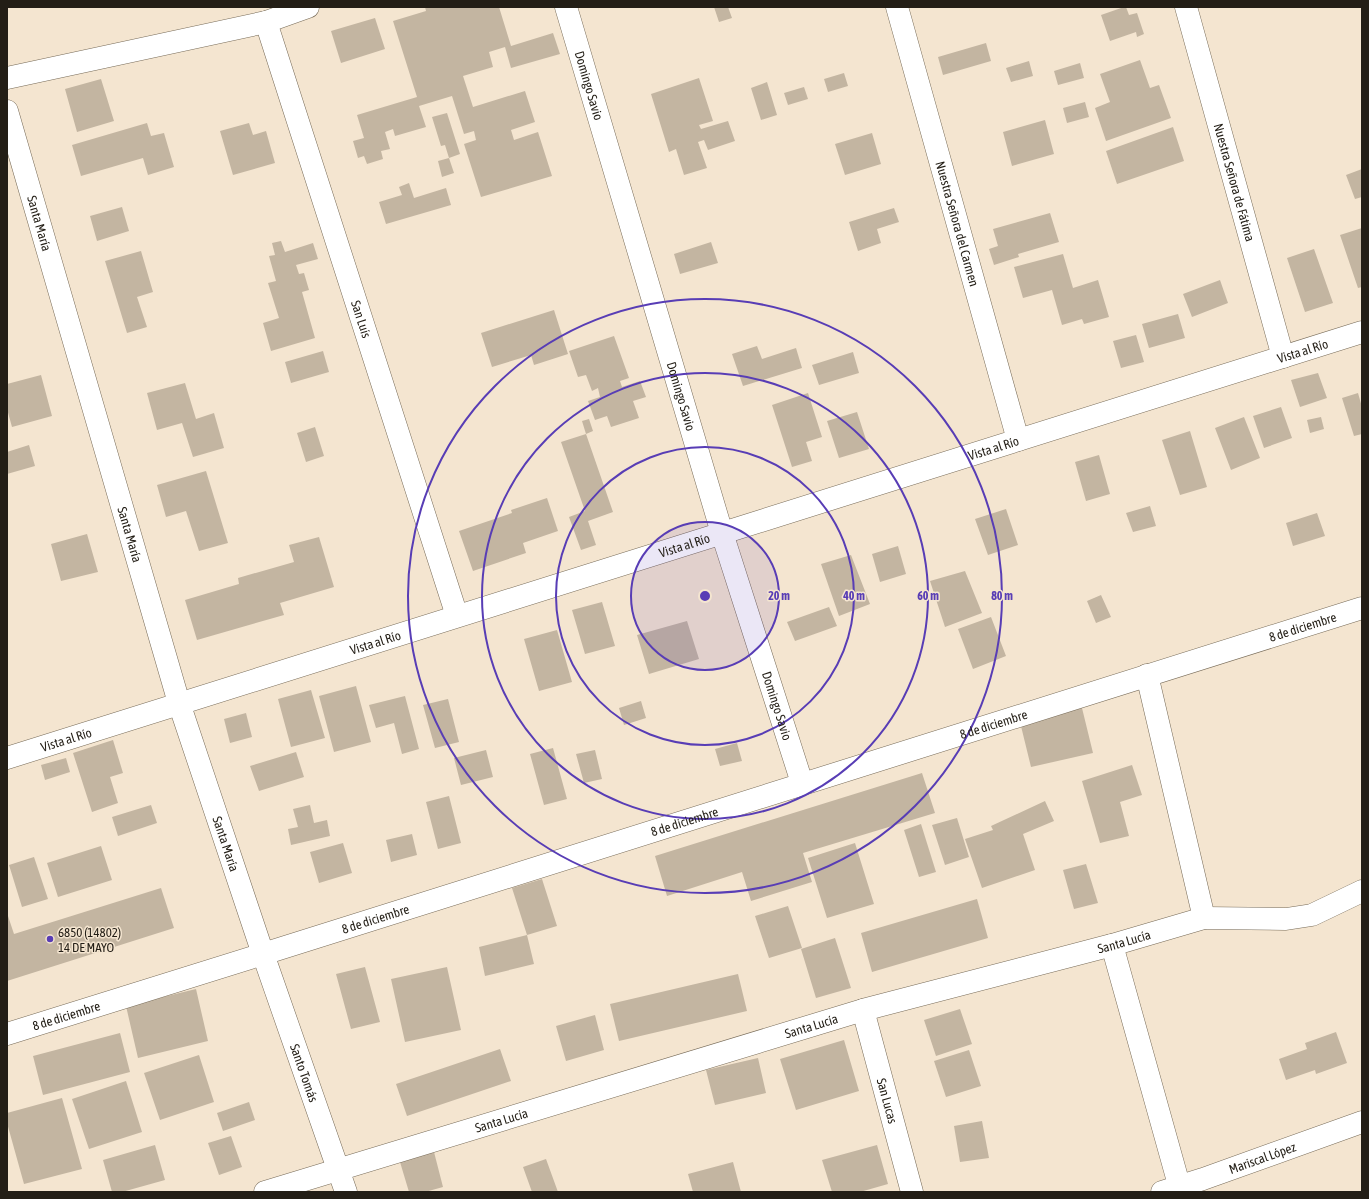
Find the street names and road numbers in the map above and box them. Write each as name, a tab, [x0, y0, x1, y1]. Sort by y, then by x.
street label: Domingo Savio	[572, 49, 607, 122]
street label: Nuestra Señora de Fátima	[1211, 122, 1258, 243]
street label: Nuestra Señora del Carmen	[933, 159, 982, 288]
street label: Santa María	[24, 194, 55, 253]
street label: San Luís	[348, 298, 375, 340]
street label: Vista al Río	[1275, 336, 1330, 366]
street label: Domingo Savio	[664, 360, 699, 433]
street label: Vista al Río	[966, 433, 1021, 463]
street label: Santa María	[115, 505, 145, 564]
street label: Vista al Río	[657, 530, 712, 560]
street label: 8 de diciembre	[1267, 609, 1338, 644]
street label: Vista al Río	[348, 627, 402, 657]
street label: Domingo Savio	[759, 669, 795, 742]
street label: 8 de diciembre	[958, 706, 1029, 742]
street label: Vista al Río	[39, 724, 93, 754]
street label: 8 de diciembre	[649, 804, 720, 839]
street label: Santa María	[210, 814, 242, 873]
street label: 8 de diciembre	[340, 901, 411, 936]
street label: Santa Lucía	[1096, 927, 1152, 956]
street label: 8 de diciembre	[31, 998, 102, 1033]
street label: Santa Lucía	[783, 1011, 840, 1041]
street label: Santo Tomás	[287, 1042, 322, 1104]
street label: San Lucas	[874, 1076, 901, 1126]
street label: Santa Lucía	[473, 1105, 530, 1135]
street label: Mariscal López	[1227, 1139, 1298, 1177]

